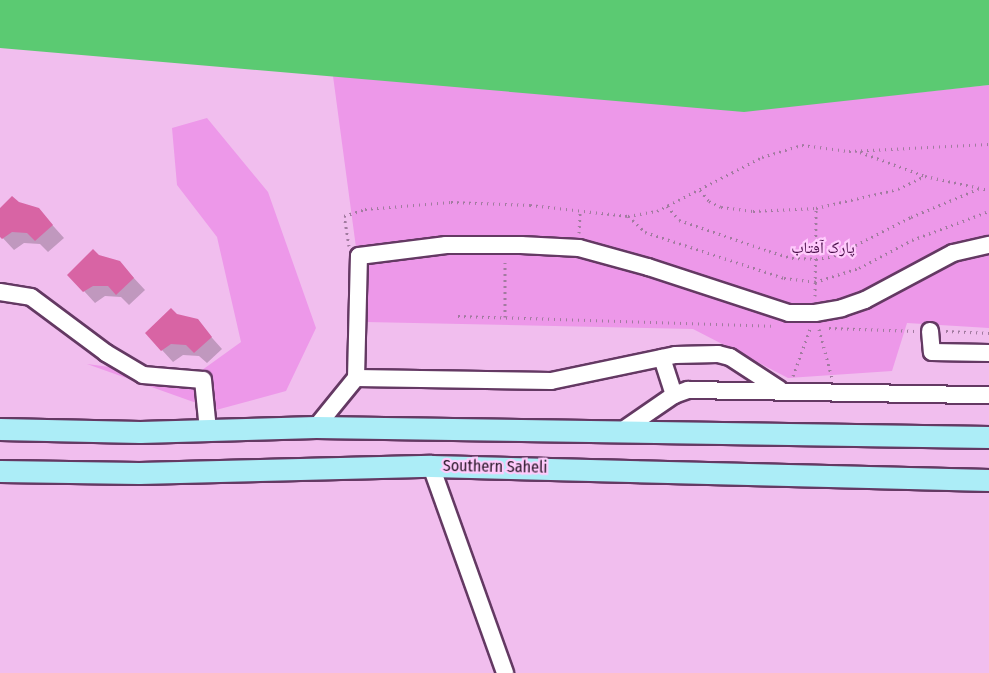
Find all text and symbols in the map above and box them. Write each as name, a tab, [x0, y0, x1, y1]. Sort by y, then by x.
park label: پارک آفتاب	[791, 238, 855, 258]
street label: Southern Saheli	[443, 456, 547, 478]

